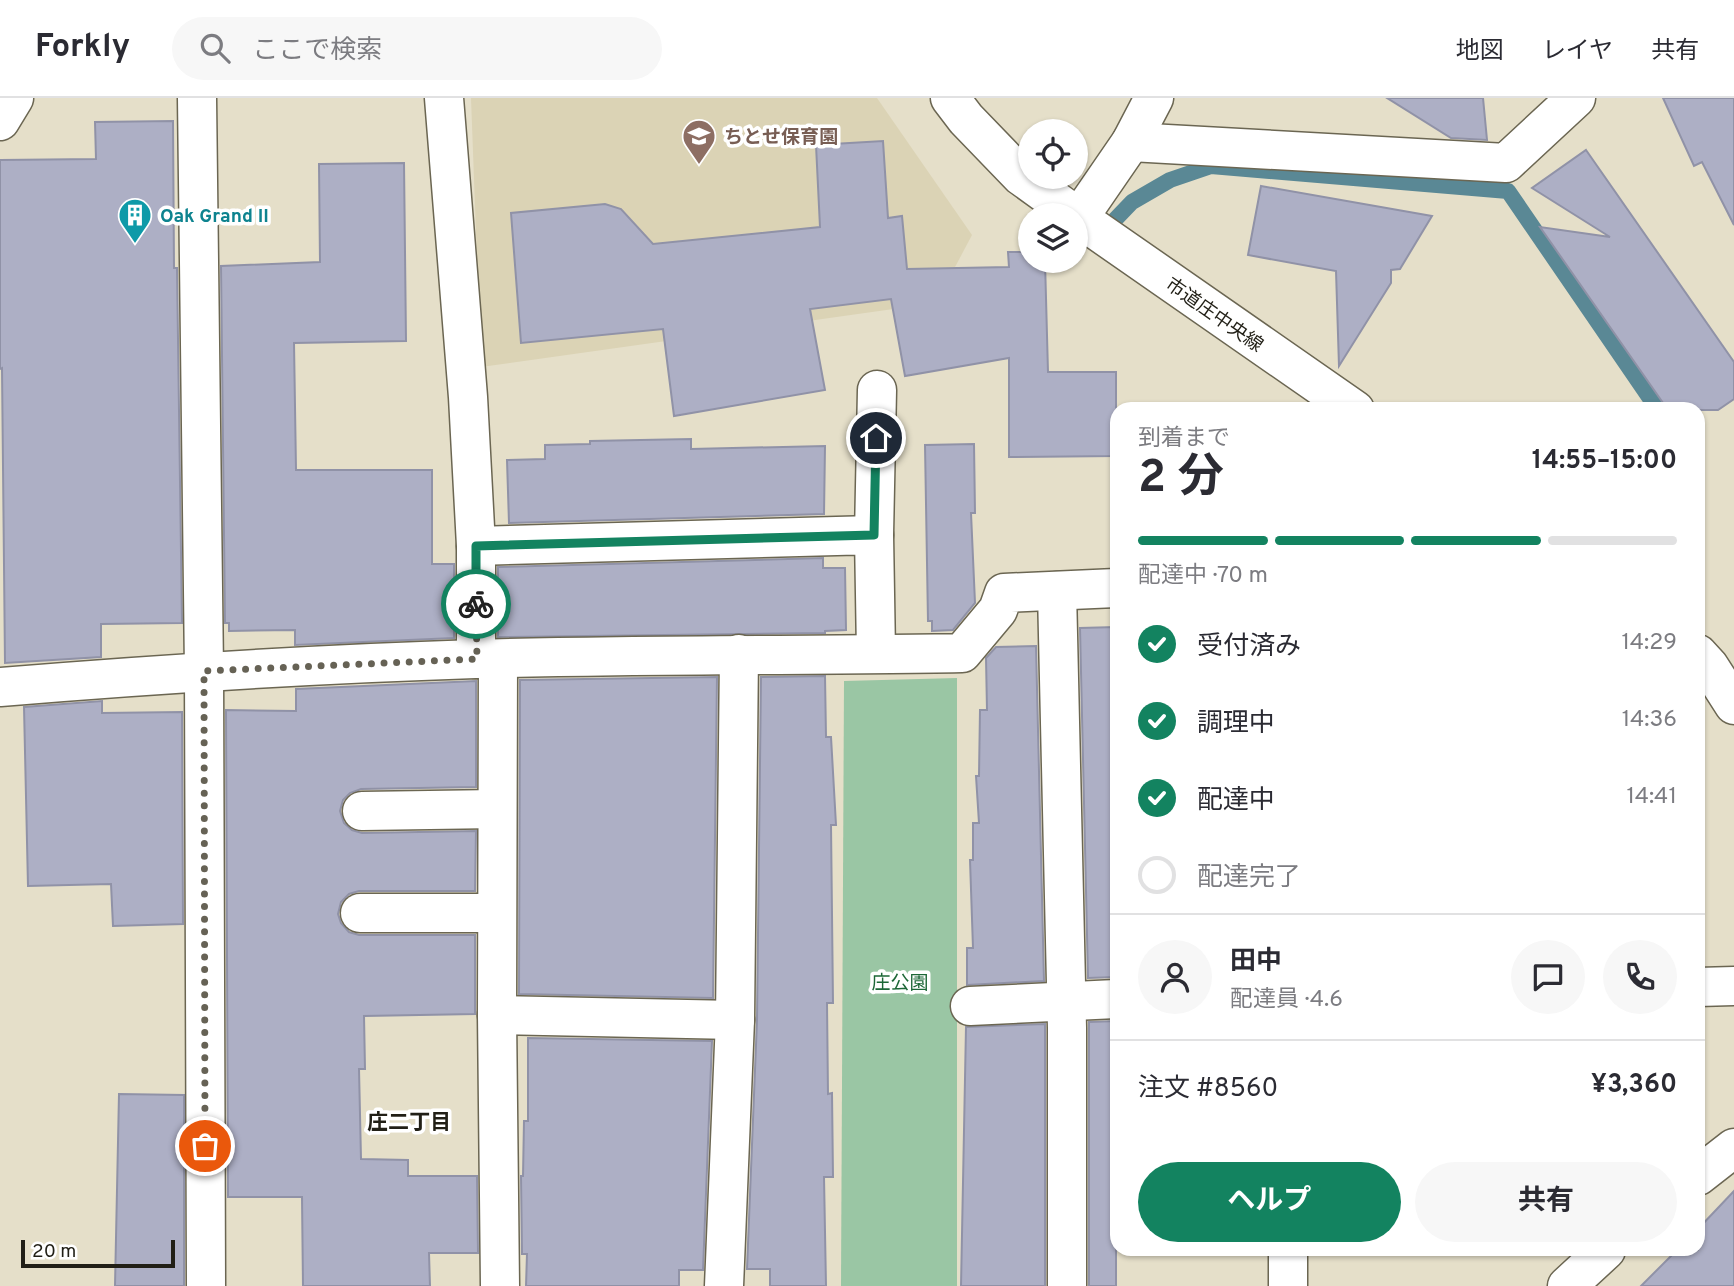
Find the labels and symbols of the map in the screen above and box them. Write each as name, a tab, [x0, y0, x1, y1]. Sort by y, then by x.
school or university icon: ちとせ保育園	[680, 117, 718, 166]
place label: ちとせ保育園	[724, 126, 838, 150]
building icon: Oak Grand II	[116, 196, 154, 245]
place label: Oak Grand II	[160, 205, 269, 229]
street label: 市道庄中央線	[1160, 273, 1267, 358]
pin	[846, 408, 906, 468]
courier	[441, 569, 511, 639]
park label: 庄公園	[871, 972, 929, 996]
district label: 庄二丁目	[367, 1110, 451, 1137]
pin	[175, 1116, 235, 1176]
scale bar	[21, 1237, 175, 1269]

